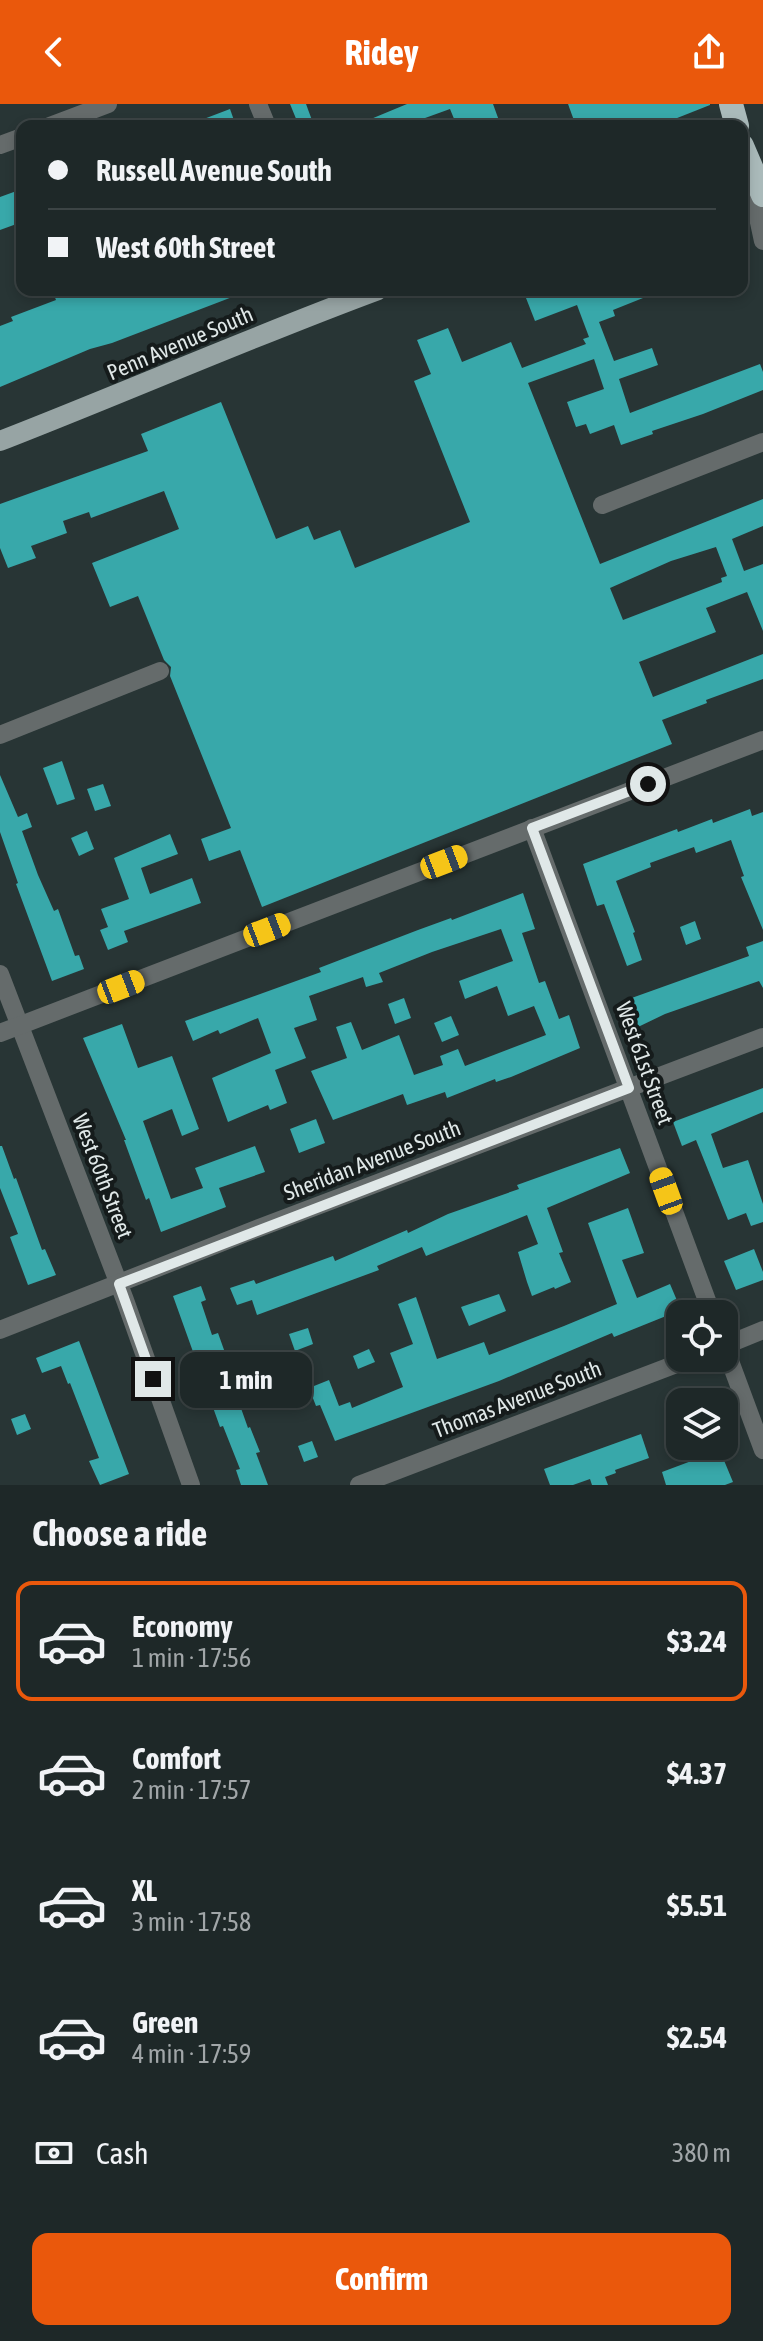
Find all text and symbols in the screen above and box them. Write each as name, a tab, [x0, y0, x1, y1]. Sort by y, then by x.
icon: back	[32, 30, 76, 74]
icon: share	[687, 30, 731, 74]
text: Ridey	[344, 31, 419, 73]
text: Russell Avenue South	[96, 153, 332, 187]
text: West 60th Street	[96, 230, 275, 264]
street label: Penn Avenue South	[103, 301, 257, 385]
route start	[630, 766, 666, 802]
car	[417, 842, 471, 882]
car	[240, 910, 294, 950]
car	[94, 967, 148, 1007]
street label: West 61st Street	[611, 998, 679, 1128]
street label: West 60th Street	[67, 1110, 139, 1242]
street label: Sheridan Avenue South	[280, 1114, 464, 1206]
car	[647, 1164, 685, 1218]
map controls	[666, 1300, 738, 1460]
button: locate	[666, 1300, 738, 1372]
callout: 1 min	[181, 1351, 313, 1407]
street label: Thomas Avenue South	[429, 1355, 605, 1443]
route end	[135, 1361, 171, 1397]
text: 1 min	[219, 1365, 273, 1395]
button: layers	[666, 1388, 738, 1460]
text: Choose a ride	[32, 1512, 207, 1554]
icon: car	[36, 1605, 108, 1677]
text: Economy	[132, 1609, 233, 1643]
text: $3.24	[667, 1624, 727, 1658]
text: 1 min · 17:56	[132, 1643, 251, 1673]
icon: car	[36, 1737, 108, 1809]
text: Comfort	[132, 1741, 221, 1775]
text: $4.37	[667, 1756, 727, 1790]
text: 2 min · 17:57	[132, 1775, 251, 1805]
icon: car	[36, 1869, 108, 1941]
text: XL	[132, 1873, 157, 1907]
text: $5.51	[667, 1888, 727, 1922]
text: 3 min · 17:58	[132, 1907, 251, 1937]
icon: car	[36, 2001, 108, 2073]
text: Green	[132, 2005, 198, 2039]
text: $2.54	[667, 2020, 727, 2054]
text: 4 min · 17:59	[132, 2039, 251, 2069]
icon: cash	[32, 2131, 76, 2175]
text: Cash	[96, 2136, 149, 2170]
text: 380 m	[672, 2138, 731, 2168]
button: Confirm	[32, 2233, 731, 2325]

